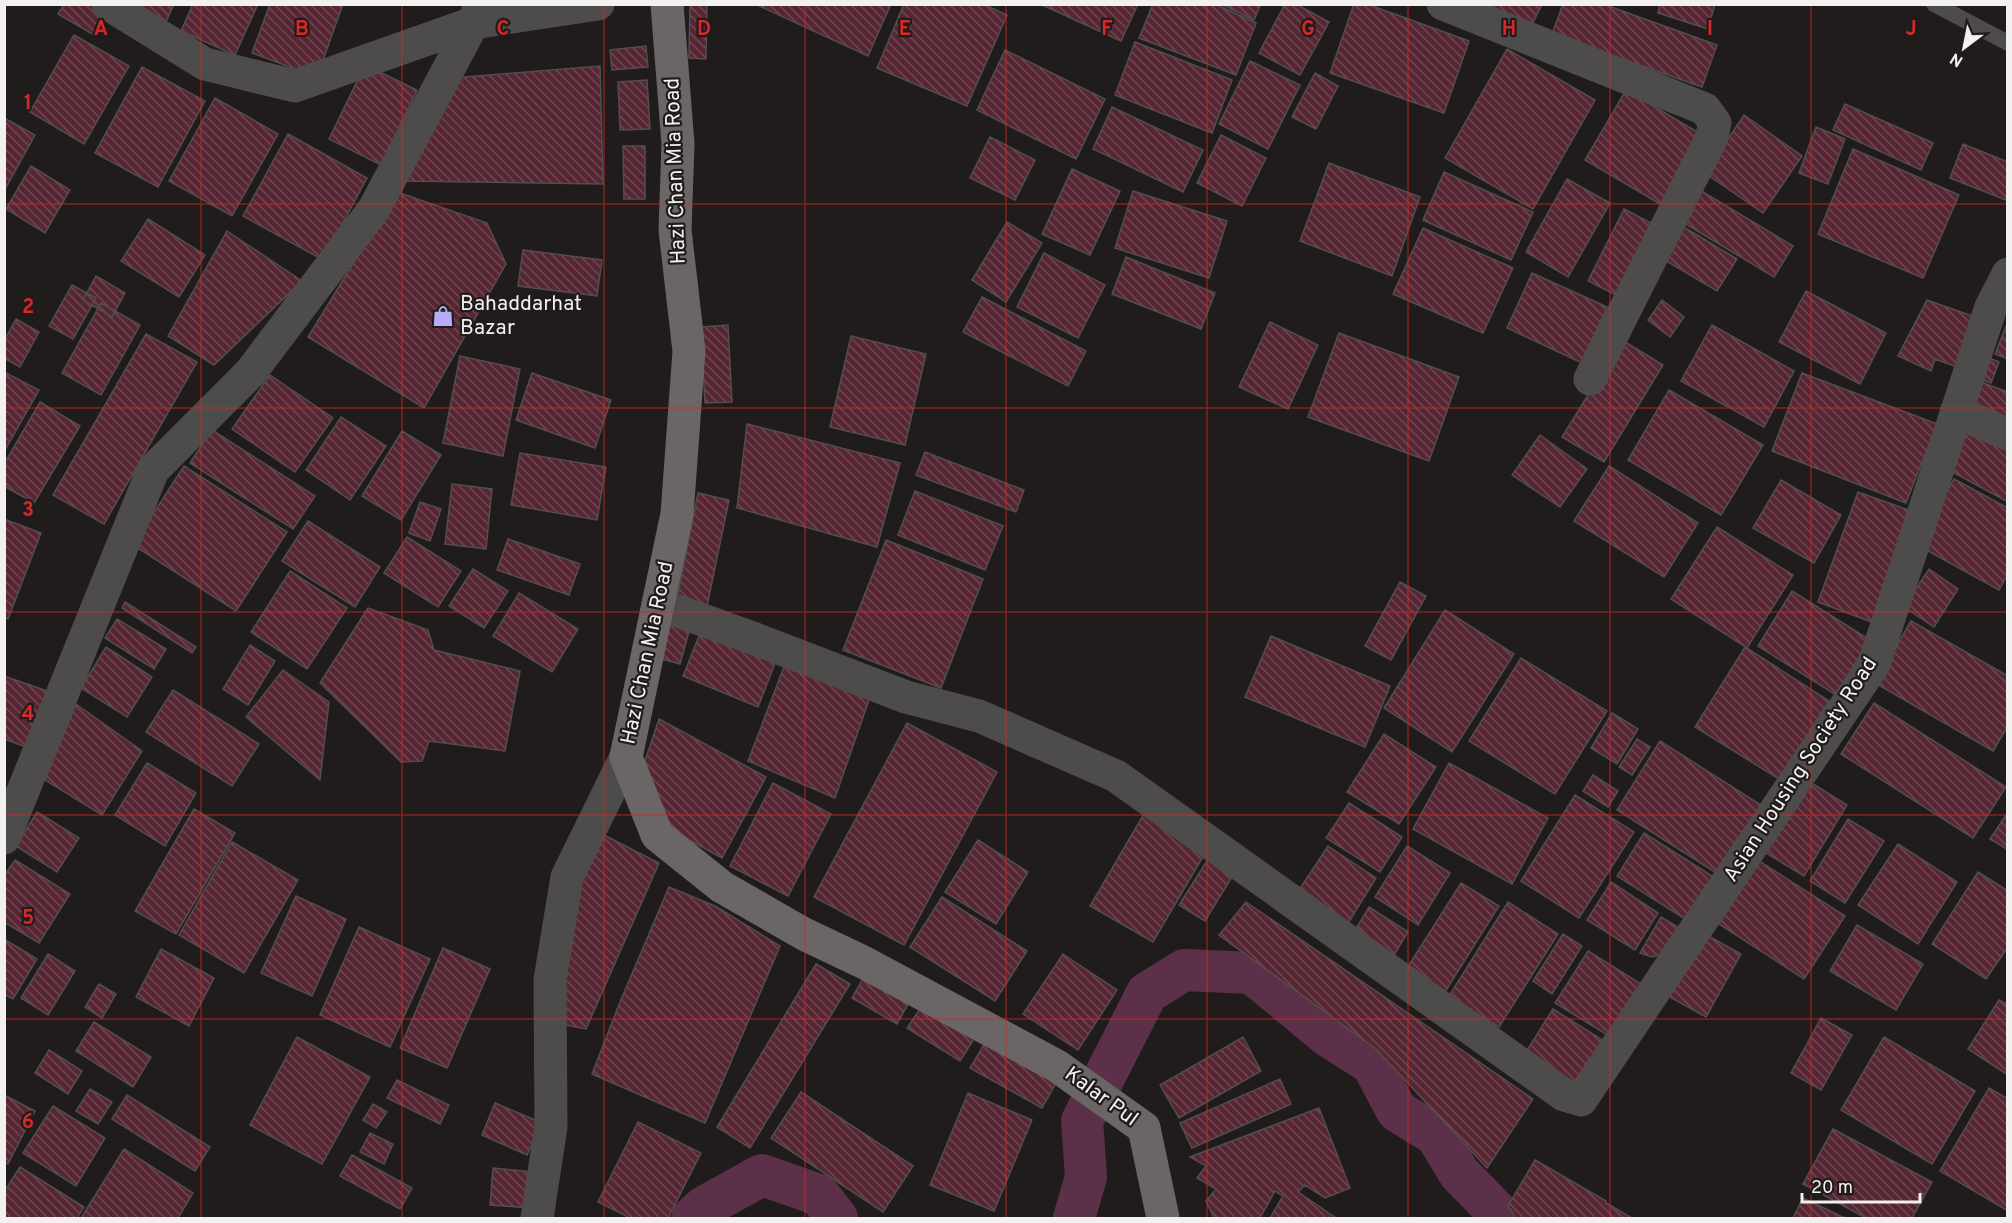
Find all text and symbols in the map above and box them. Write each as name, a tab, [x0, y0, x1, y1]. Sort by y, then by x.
text: A	[94, 17, 108, 43]
text: B	[295, 17, 309, 43]
text: C	[497, 17, 509, 43]
text: D	[697, 17, 711, 43]
text: E	[899, 17, 911, 43]
text: F	[1101, 17, 1113, 43]
text: G	[1301, 17, 1315, 43]
text: H	[1502, 17, 1516, 43]
text: I	[1707, 17, 1713, 43]
text: J	[1905, 17, 1917, 43]
north arrow	[1934, 18, 1994, 78]
text: N	[1947, 47, 1967, 71]
street label: Hazi Chan Mia Road	[659, 77, 693, 265]
text: 1	[24, 91, 32, 117]
place label: Bahaddarhat Bazar	[460, 291, 582, 342]
text: 2	[22, 295, 34, 321]
shop icon: Bahaddarhat Bazar	[431, 304, 455, 328]
text: 3	[22, 498, 34, 524]
street label: Hazi Chan Mia Road	[615, 559, 681, 747]
street label: Asian Housing Society Road	[1718, 652, 1884, 888]
text: 4	[22, 702, 34, 728]
text: 5	[22, 906, 34, 932]
street label: Kalar Pul	[1059, 1061, 1143, 1133]
text: 6	[22, 1110, 34, 1136]
scale bar	[1802, 1166, 1920, 1204]
text: 20 m	[1811, 1177, 1853, 1200]

